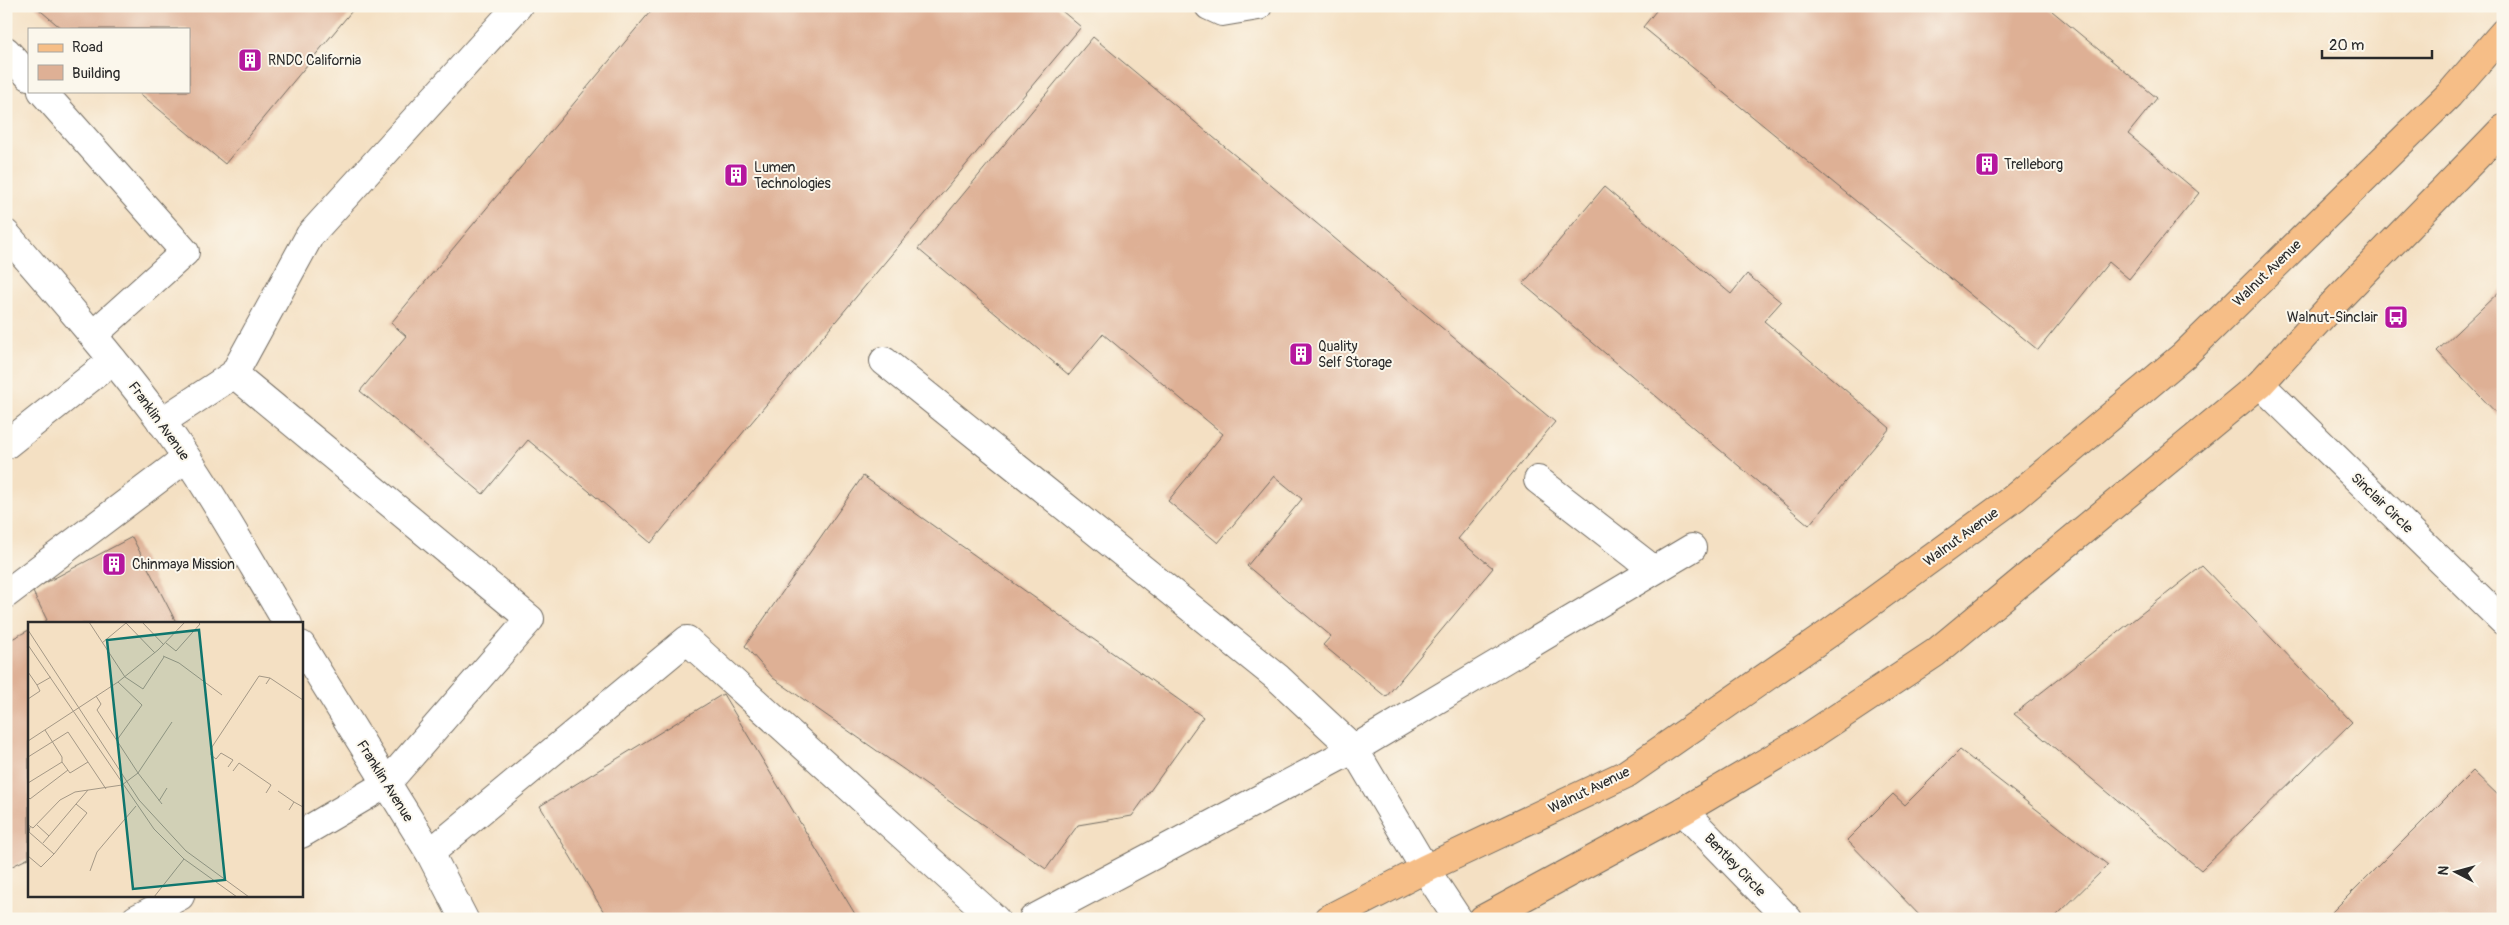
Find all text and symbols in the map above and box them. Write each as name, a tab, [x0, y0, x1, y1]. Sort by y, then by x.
legend	[28, 28, 190, 92]
scale bar	[2322, 28, 2432, 60]
text: 20 m	[2329, 36, 2364, 55]
text: Road	[72, 38, 103, 57]
building icon: RNDC California	[237, 47, 263, 73]
place label: RNDC California	[268, 52, 361, 69]
text: Building	[72, 64, 120, 83]
building icon: Trelleborg	[1974, 151, 2000, 177]
place label: Trelleborg	[2004, 156, 2063, 173]
place label: Lumen Technologies	[754, 159, 832, 192]
building icon: Lumen Technologies	[723, 162, 749, 188]
street label: Walnut Avenue	[2229, 236, 2305, 310]
bus stop icon: Walnut-Sinclair	[2383, 304, 2409, 330]
place label: Walnut-Sinclair	[2287, 309, 2378, 326]
place label: Quality Self Storage	[1318, 338, 1392, 371]
building icon: Quality Self Storage	[1288, 341, 1314, 367]
street label: Franklin Avenue	[125, 378, 193, 464]
street label: Sinclair Circle	[2348, 469, 2417, 537]
street label: Walnut Avenue	[1920, 504, 2002, 570]
building icon: Chinmaya Mission	[101, 551, 127, 577]
place label: Chinmaya Mission	[132, 556, 235, 573]
inset map	[28, 622, 302, 898]
street label: Franklin Avenue	[353, 737, 417, 825]
street label: Walnut Avenue	[1546, 763, 1633, 817]
street label: Bentley Circle	[1701, 830, 1769, 900]
north arrow	[2432, 848, 2482, 898]
text: N	[2435, 865, 2453, 876]

